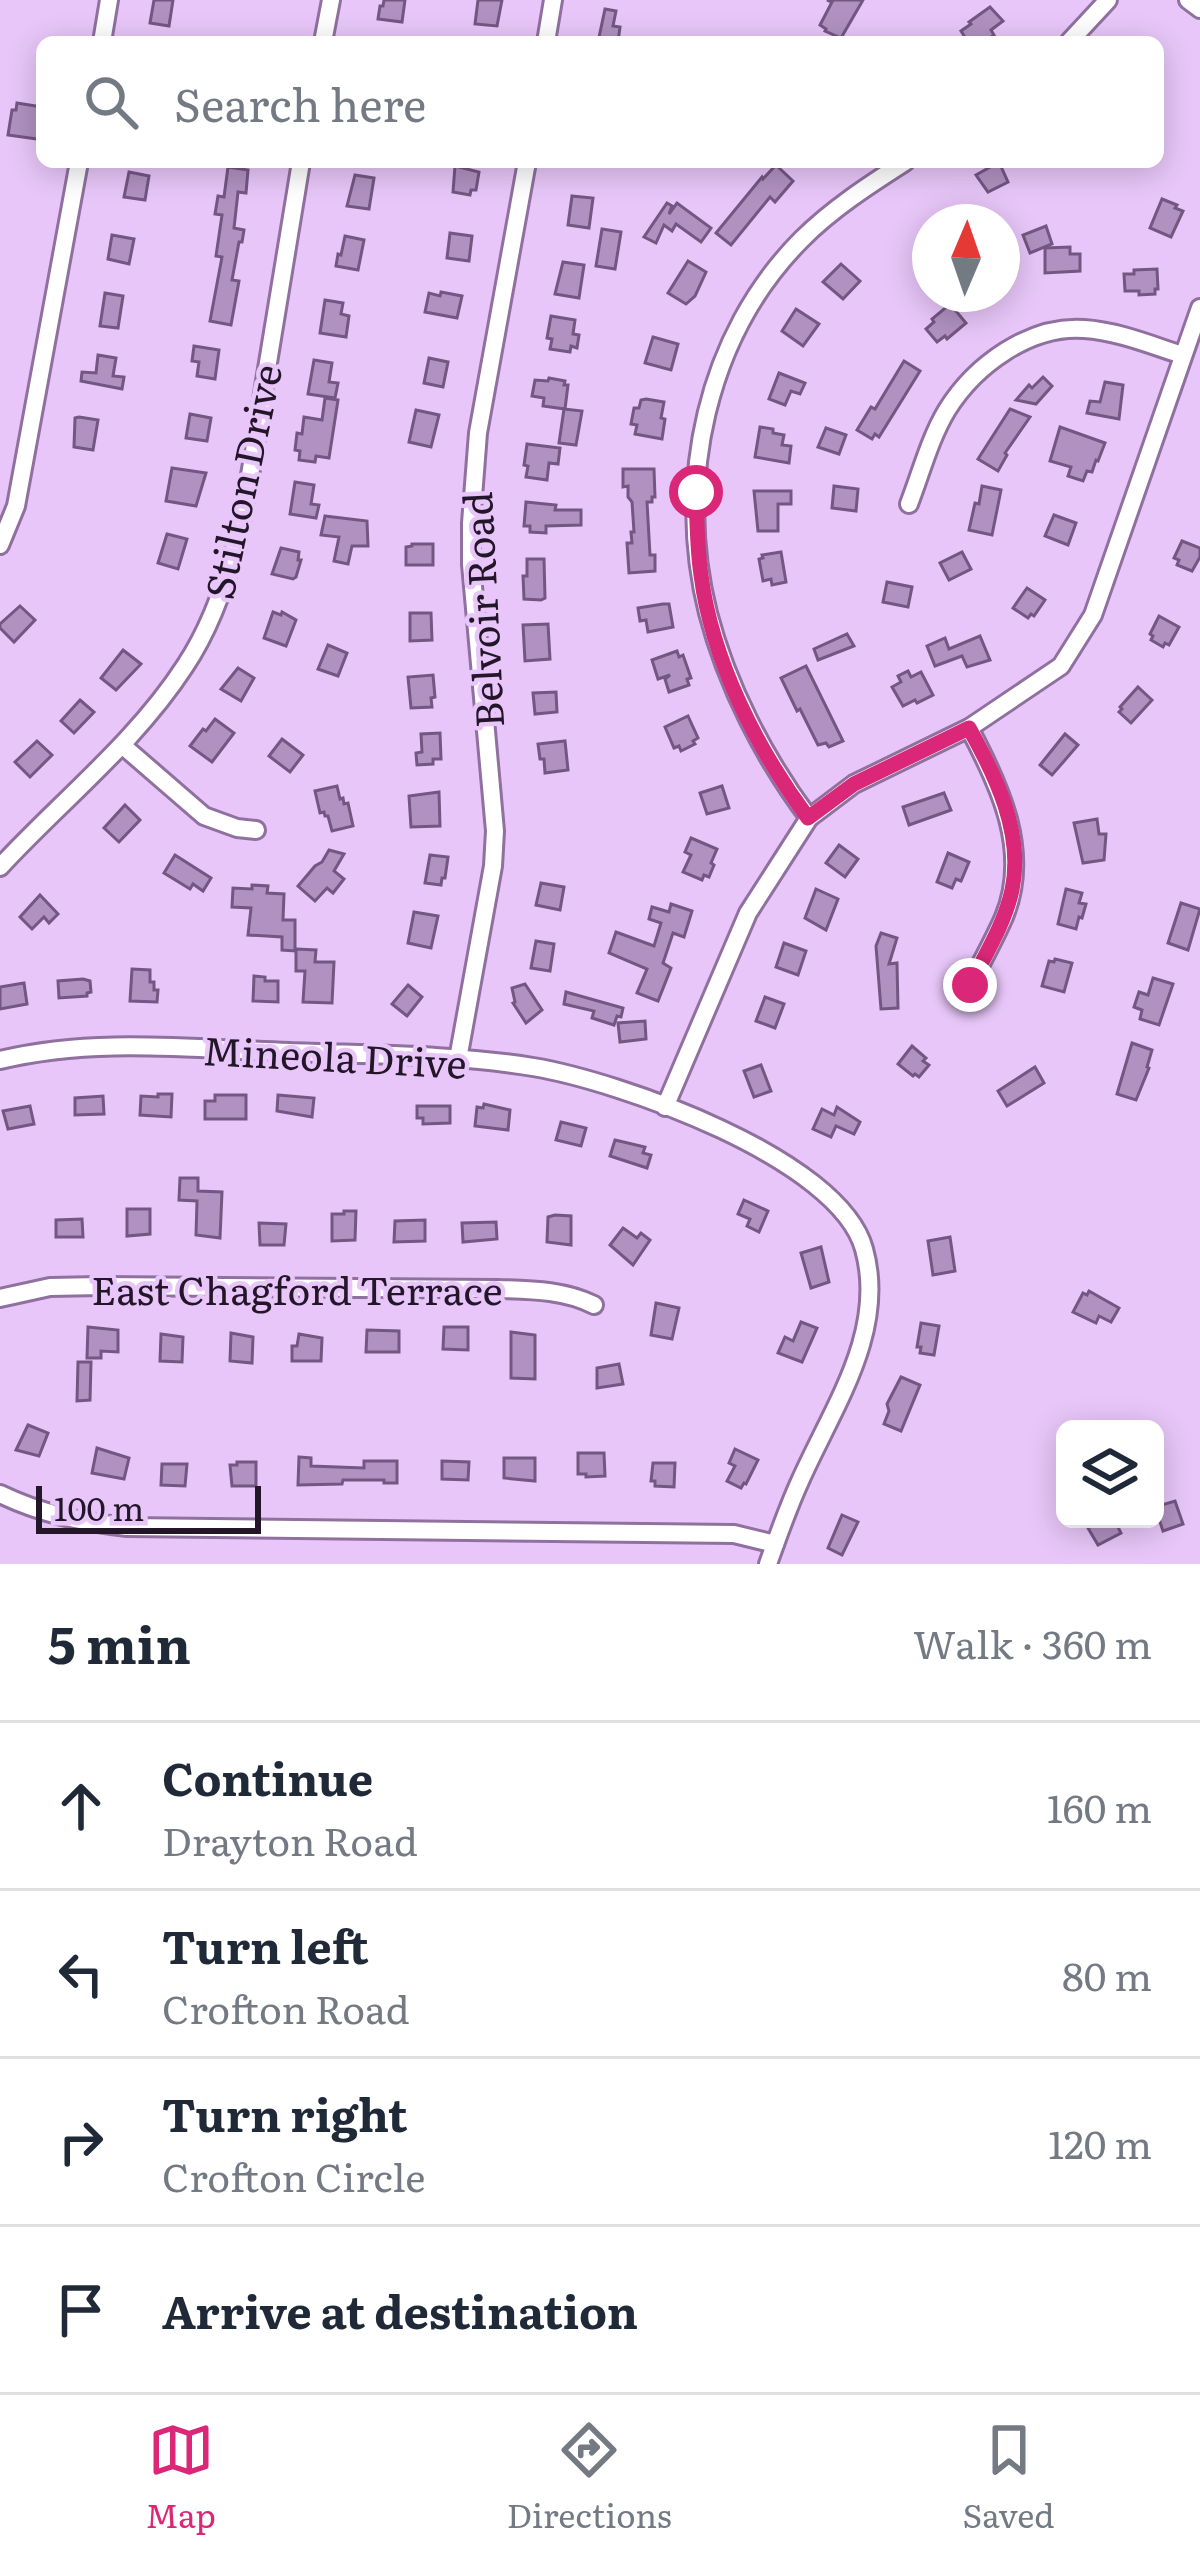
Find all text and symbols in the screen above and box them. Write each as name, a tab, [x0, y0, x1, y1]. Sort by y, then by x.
search box	[36, 36, 1164, 168]
icon: search	[78, 69, 144, 135]
text: Search here	[174, 69, 426, 136]
north arrow	[912, 204, 1020, 312]
street label: Stilton Drive	[188, 358, 294, 604]
route start	[669, 465, 723, 519]
street label: Belvoir Road	[446, 491, 516, 729]
route end	[943, 958, 997, 1012]
street label: Mineola Drive	[202, 1019, 468, 1091]
street label: East Chagford Terrace	[91, 1259, 503, 1317]
map controls	[1056, 1420, 1164, 1528]
button: layers	[1056, 1420, 1164, 1528]
scale bar	[36, 1480, 261, 1533]
text: 100 m	[54, 1482, 144, 1531]
text: 5 min	[48, 1604, 191, 1680]
text: Walk · 360 m	[913, 1613, 1152, 1671]
text: Continue	[162, 1743, 373, 1810]
icon: ahead	[48, 1773, 114, 1839]
text: 160 m	[1047, 1777, 1152, 1835]
text: Drayton Road	[162, 1810, 418, 1868]
text: Turn left	[162, 1911, 369, 1978]
icon: left	[48, 1941, 114, 2007]
text: 80 m	[1062, 1945, 1152, 2003]
text: Crofton Road	[162, 1978, 410, 2036]
text: Turn right	[162, 2079, 408, 2146]
icon: right	[48, 2109, 114, 2175]
text: 120 m	[1048, 2113, 1152, 2171]
text: Crofton Circle	[162, 2146, 425, 2204]
text: Arrive at destination	[162, 2276, 638, 2343]
icon: arrive	[48, 2277, 114, 2343]
tab: Map	[145, 2417, 216, 2538]
tab: Directions	[507, 2417, 672, 2538]
tab: Saved	[963, 2417, 1055, 2538]

